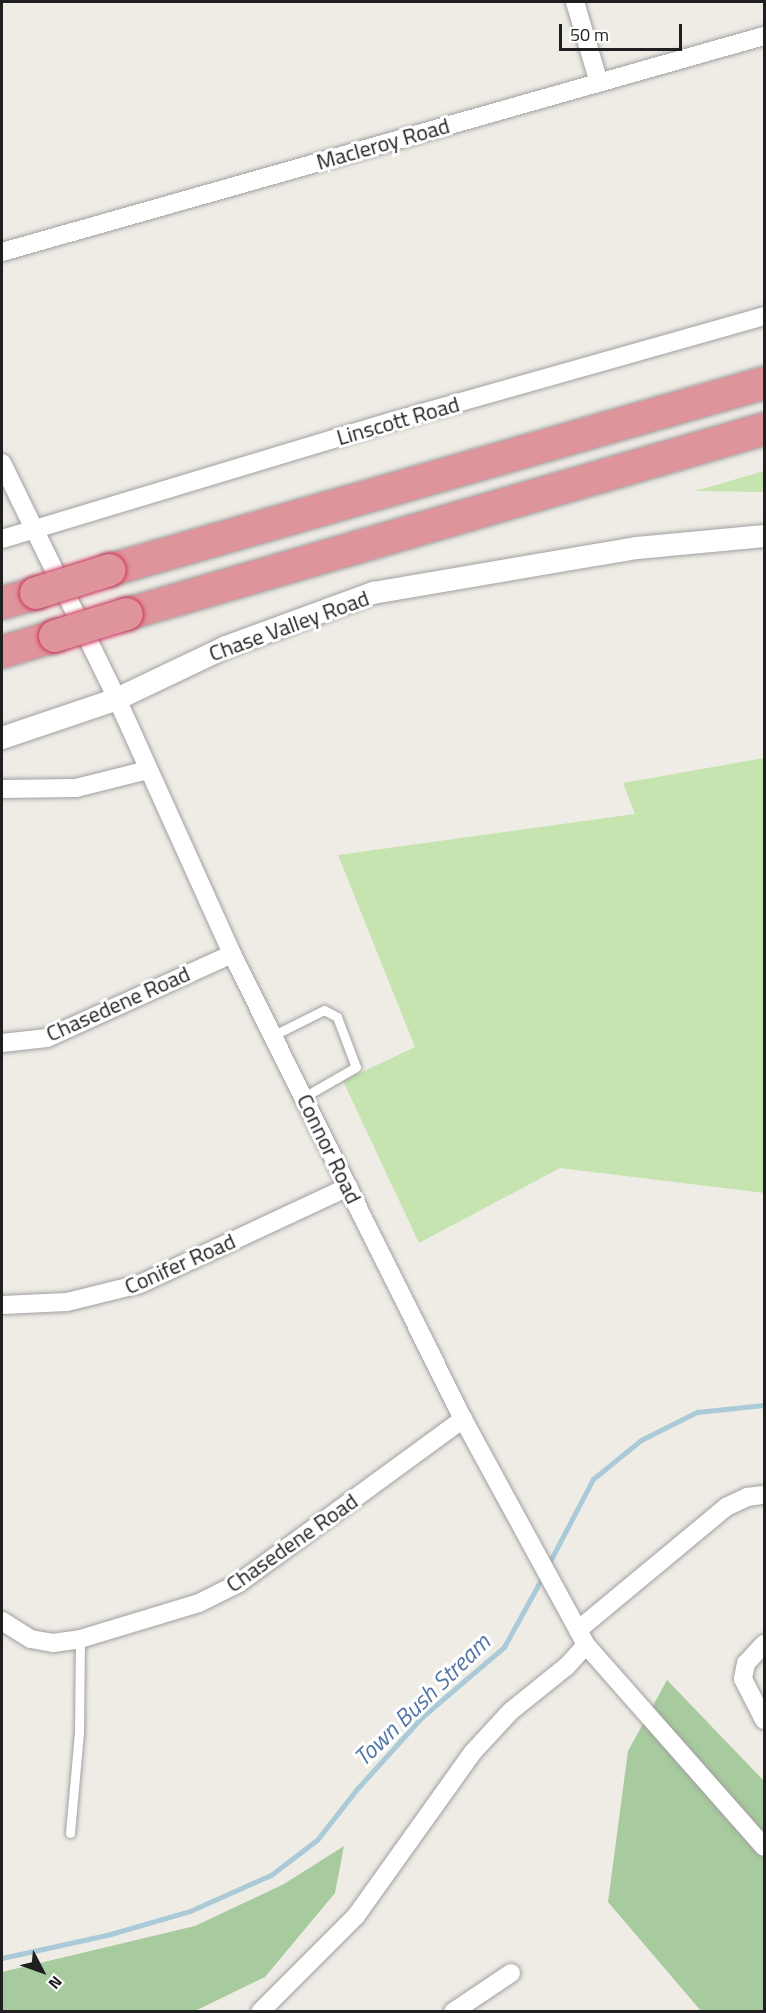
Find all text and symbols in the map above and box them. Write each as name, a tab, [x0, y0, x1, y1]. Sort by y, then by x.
scale bar	[562, 12, 685, 50]
text: 50 m	[570, 21, 609, 48]
street label: Macleroy Road	[313, 112, 453, 176]
street label: Linscott Road	[334, 391, 462, 451]
street label: Chase Valley Road	[205, 585, 373, 667]
street label: Chasedene Road	[42, 961, 194, 1047]
street label: Connor Road	[291, 1090, 367, 1208]
street label: Conifer Road	[121, 1228, 239, 1300]
street label: Chasedene Road	[221, 1488, 363, 1598]
water label: Town Bush Stream	[348, 1628, 496, 1772]
north arrow	[12, 1941, 72, 2001]
text: N	[43, 1971, 68, 1995]

